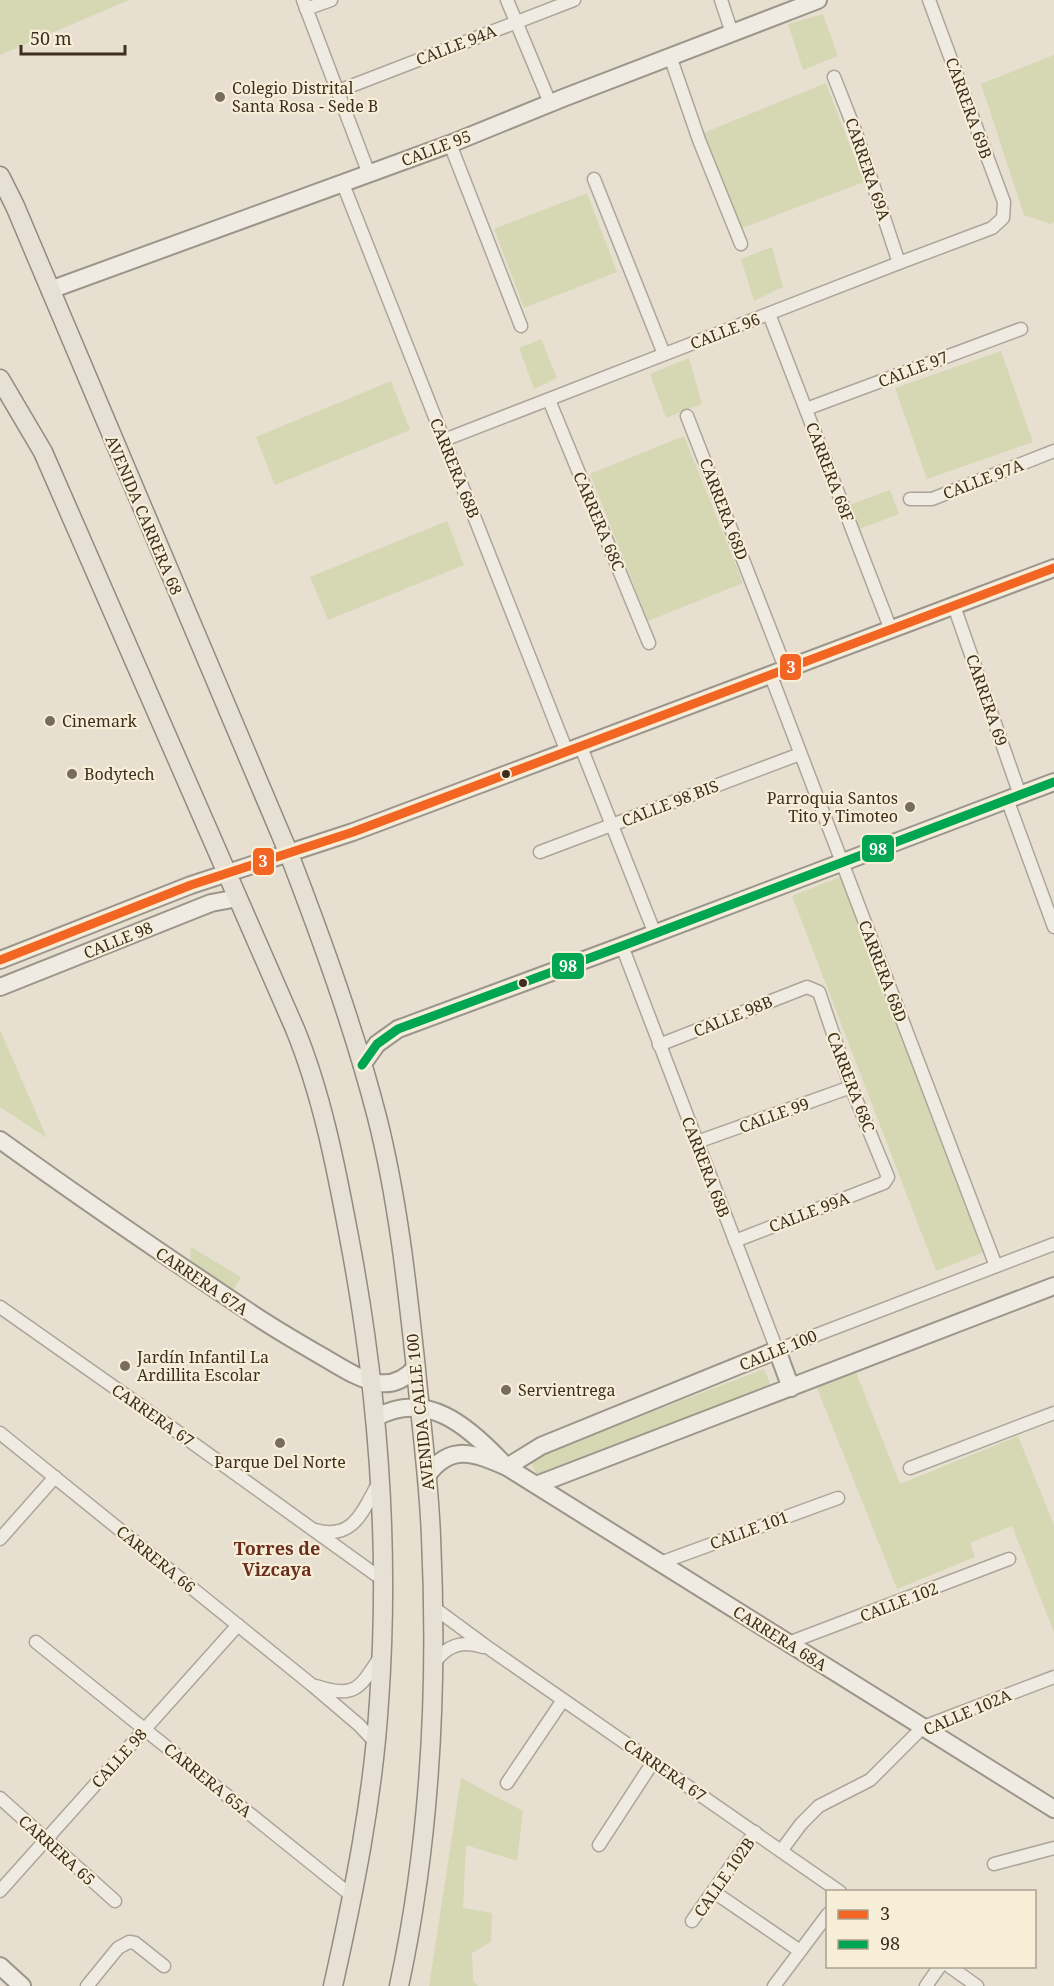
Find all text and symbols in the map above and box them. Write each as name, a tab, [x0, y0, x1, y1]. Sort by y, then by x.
scale bar	[21, 18, 124, 56]
street label: CALLE 94A	[413, 19, 500, 70]
text: 50 m	[30, 26, 72, 50]
street label: CARRERA 69B	[940, 54, 998, 162]
place label: Colegio Distrital Santa Rosa - Sede B	[232, 77, 378, 117]
marker: Colegio Distrital Santa Rosa - Sede B	[213, 90, 227, 104]
street label: CARRERA 69A	[840, 115, 896, 224]
street label: CALLE 95	[398, 125, 474, 171]
street label: CALLE 96	[687, 308, 763, 354]
street label: CALLE 97	[875, 346, 951, 392]
street label: CARRERA 68B	[425, 415, 485, 521]
street label: CARRERA 68F	[801, 419, 859, 525]
street label: AVENIDA CARRERA 68	[100, 432, 188, 598]
street label: CALLE 97A	[940, 453, 1027, 504]
street label: CARRERA 68D	[694, 455, 754, 563]
street label: CARRERA 68C	[568, 468, 630, 574]
street label: CARRERA 69	[961, 651, 1013, 749]
line badge: 3	[779, 653, 802, 681]
text: 3	[786, 656, 796, 678]
place label: Cinemark	[62, 710, 137, 732]
marker: Cinemark	[43, 714, 57, 728]
place label: Bodytech	[84, 763, 155, 785]
marker: Bodytech	[65, 767, 79, 781]
unlabelled marker	[500, 768, 512, 780]
street label: CALLE 98 BIS	[618, 774, 722, 832]
place label: Parroquia Santos Tito y Timoteo	[767, 787, 898, 827]
marker: Parroquia Santos Tito y Timoteo	[903, 800, 917, 814]
line badge: 98	[861, 834, 895, 863]
text: 98	[869, 838, 887, 860]
line badge: 3	[252, 847, 275, 876]
text: 3	[258, 850, 268, 872]
street label: CALLE 98	[80, 916, 156, 964]
street label: CARRERA 68D	[853, 917, 913, 1025]
line badge: 98	[551, 952, 585, 980]
text: 98	[559, 955, 577, 977]
unlabelled marker	[517, 977, 529, 989]
street label: CALLE 98B	[690, 990, 776, 1042]
street label: CARRERA 68C	[822, 1029, 880, 1135]
street label: CALLE 99	[736, 1092, 812, 1138]
street label: CARRERA 68B	[677, 1113, 735, 1221]
street label: CALLE 99A	[766, 1186, 853, 1237]
street label: CARRERA 67A	[151, 1242, 253, 1320]
street label: CALLE 100	[736, 1324, 820, 1376]
street label: AVENIDA CALLE 100	[401, 1332, 439, 1492]
place label: Jardín Infantil La Ardillita Escolar	[136, 1346, 269, 1386]
marker: Jardín Infantil La Ardillita Escolar	[118, 1359, 132, 1373]
street label: CARRERA 67	[107, 1378, 199, 1452]
place label: Servientrega	[518, 1379, 615, 1401]
marker: Servientrega	[499, 1383, 513, 1397]
marker: Parque Del Norte	[273, 1436, 287, 1450]
place label: Parque Del Norte	[214, 1451, 346, 1473]
street label: CALLE 101	[707, 1506, 791, 1554]
street label: CARRERA 66	[112, 1520, 200, 1598]
district label: Torres de Vizcaya	[234, 1536, 320, 1581]
street label: CALLE 102	[857, 1577, 941, 1627]
street label: CARRERA 68A	[729, 1600, 832, 1676]
street label: CALLE 102A	[920, 1683, 1015, 1740]
street label: CALLE 98	[86, 1723, 152, 1793]
street label: CARRERA 67	[619, 1733, 711, 1807]
street label: CARRERA 65A	[159, 1738, 257, 1823]
street label: CARRERA 65	[14, 1810, 100, 1890]
street label: CALLE 102B	[688, 1833, 760, 1921]
legend	[826, 1890, 1036, 1968]
text: 3	[880, 1901, 890, 1925]
text: 98	[880, 1931, 900, 1955]

